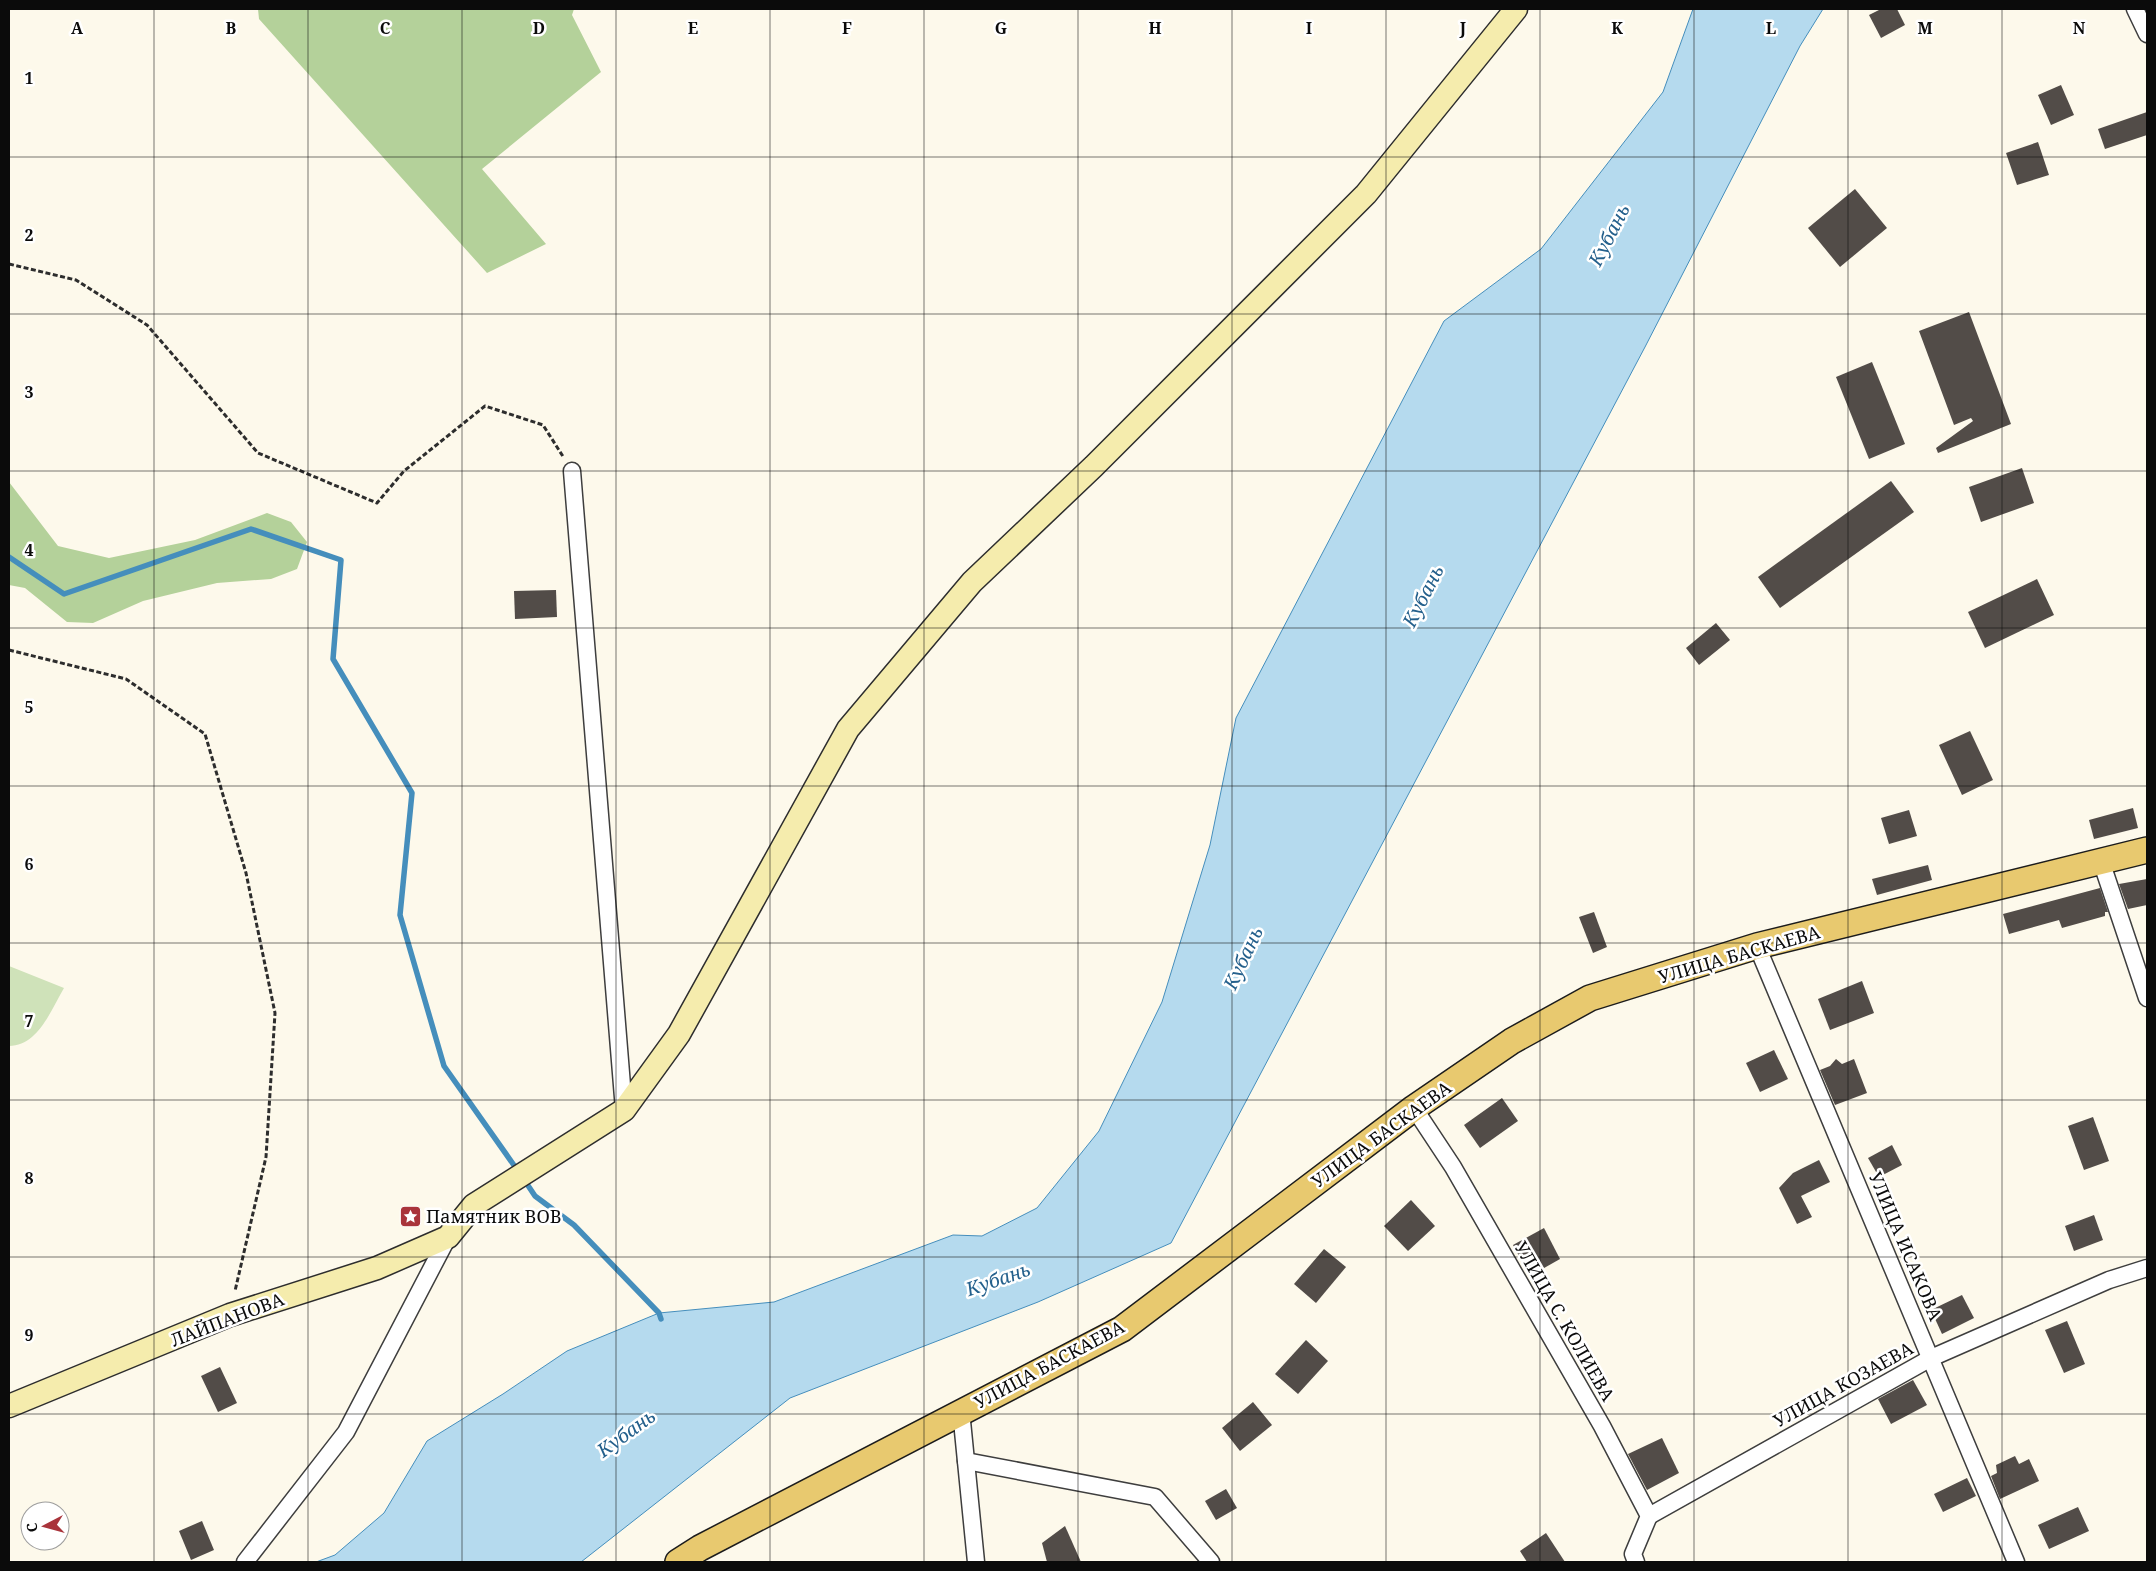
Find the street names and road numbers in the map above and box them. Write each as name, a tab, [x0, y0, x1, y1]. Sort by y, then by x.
street label: УЛИЦА БАСКАЕВА	[1655, 919, 1823, 989]
street label: УЛИЦА БАСКАЕВА	[1306, 1075, 1456, 1193]
street label: УЛИЦА ИСАКОВА	[1864, 1168, 1948, 1324]
street label: УЛИЦА С. КОЛИЕВА	[1509, 1237, 1621, 1405]
street label: ЛАЙПАНОВА	[167, 1286, 287, 1352]
street label: УЛИЦА БАСКАЕВА	[970, 1314, 1129, 1414]
street label: УЛИЦА КОЗАЕВА	[1769, 1336, 1917, 1432]

